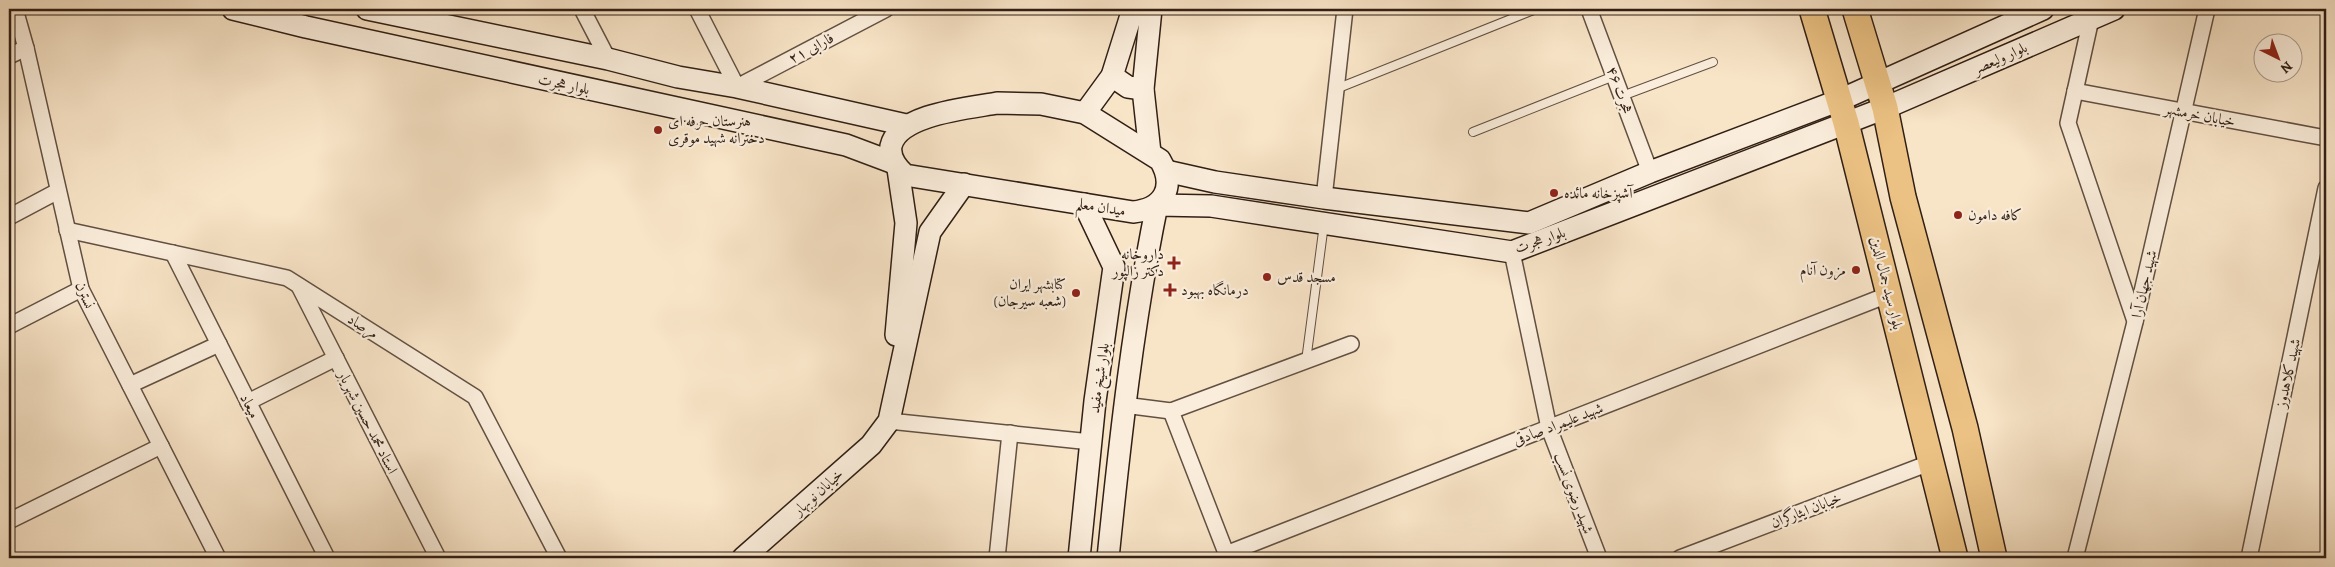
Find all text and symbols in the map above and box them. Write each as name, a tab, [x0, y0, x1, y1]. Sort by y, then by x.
street label: فارابی ۲۱	[785, 28, 838, 69]
north arrow	[2252, 32, 2302, 82]
street label: بلوار ولیعصر	[1968, 37, 2030, 80]
text: N	[2276, 57, 2297, 78]
street label: هجرت ۴۶	[1602, 63, 1638, 117]
street label: بلوار هجرت	[536, 69, 592, 99]
street label: خیابان خرمشهر	[2161, 98, 2237, 132]
place label: هنرستان حرفه ای دخترانه شهید موقری	[668, 111, 765, 148]
marker: هنرستان حرفه ای دخترانه شهید موقری	[652, 124, 664, 136]
place label: آشپزخانه مائده	[1564, 183, 1634, 203]
marker: آشپزخانه مائده	[1548, 187, 1560, 199]
street label: میدان معلم	[1074, 193, 1127, 226]
place label: کافه دامون	[1968, 205, 2022, 225]
marker: کافه دامون	[1952, 209, 1964, 221]
street label: بلوار هجرت	[1512, 222, 1568, 258]
street label: بلوار سید جمال الدین	[1866, 234, 1908, 332]
place label: داروخانه دکتر زالپور	[1110, 244, 1164, 281]
street label: شهید جهان آرا	[2127, 248, 2161, 320]
marker: داروخانه دکتر زالپور	[1168, 257, 1180, 269]
place label: مزون آنام	[1800, 260, 1846, 283]
marker: مزون آنام	[1850, 264, 1862, 276]
place label: مسجد قدس	[1277, 267, 1336, 287]
marker: مسجد قدس	[1261, 271, 1273, 283]
place label: کتابشهر ایران (شعبه سیرجان)	[994, 274, 1066, 311]
street label: نسترن	[71, 279, 99, 311]
place label: درمانگاه بهبود	[1181, 280, 1249, 300]
marker: درمانگاه بهبود	[1163, 283, 1177, 297]
marker: کتابشهر ایران (شعبه سیرجان)	[1070, 287, 1082, 299]
street label: مرصاد	[343, 309, 382, 344]
street label: شهید کلاهدوز	[2270, 337, 2305, 411]
street label: بلوار شیخ مفید	[1084, 341, 1118, 415]
street label: استاد محمد حسین شهریار	[332, 365, 403, 477]
street label: میعاد	[235, 390, 265, 422]
street label: شهید علیمراد صادقی	[1510, 398, 1606, 450]
street label: شهید رضوی نسب	[1549, 449, 1599, 537]
street label: خیابان نوبهار	[787, 464, 848, 521]
street label: خیابان ایثارگران	[1768, 487, 1844, 533]

